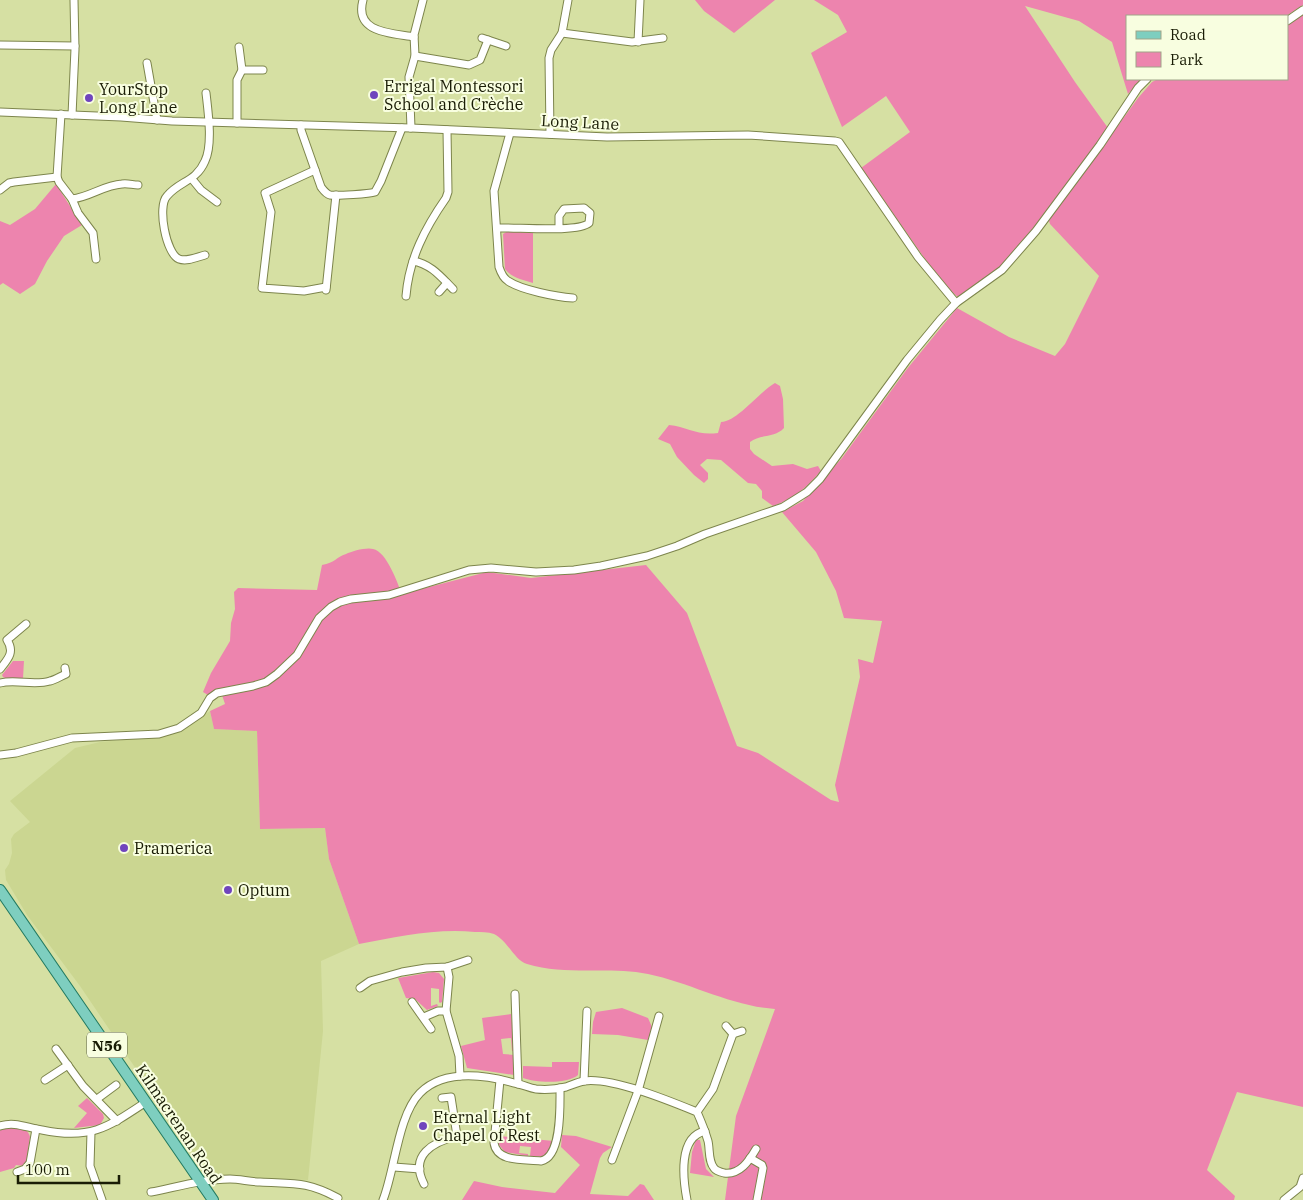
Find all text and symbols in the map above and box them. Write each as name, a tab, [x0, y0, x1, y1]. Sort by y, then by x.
legend	[1126, 15, 1288, 80]
text: Road	[1170, 25, 1206, 44]
text: Park	[1170, 50, 1203, 69]
place label: Errigal Montessori School and Crèche	[384, 76, 523, 114]
place label: YourStop Long Lane	[99, 79, 177, 117]
marker: Errigal Montessori School and Crèche	[368, 89, 380, 101]
marker: YourStop Long Lane	[83, 92, 95, 104]
street label: Long Lane	[540, 110, 620, 134]
place label: Pramerica	[134, 838, 213, 858]
marker: Pramerica	[118, 842, 130, 854]
place label: Optum	[238, 880, 290, 900]
marker: Optum	[222, 884, 234, 896]
road number: N56	[87, 1032, 127, 1058]
street label: Kilmacrenan Road	[132, 1060, 227, 1188]
place label: Eternal Light Chapel of Rest	[433, 1107, 540, 1145]
marker: Eternal Light Chapel of Rest	[417, 1120, 429, 1132]
scale bar	[18, 1152, 119, 1184]
text: 100 m	[25, 1160, 70, 1179]

